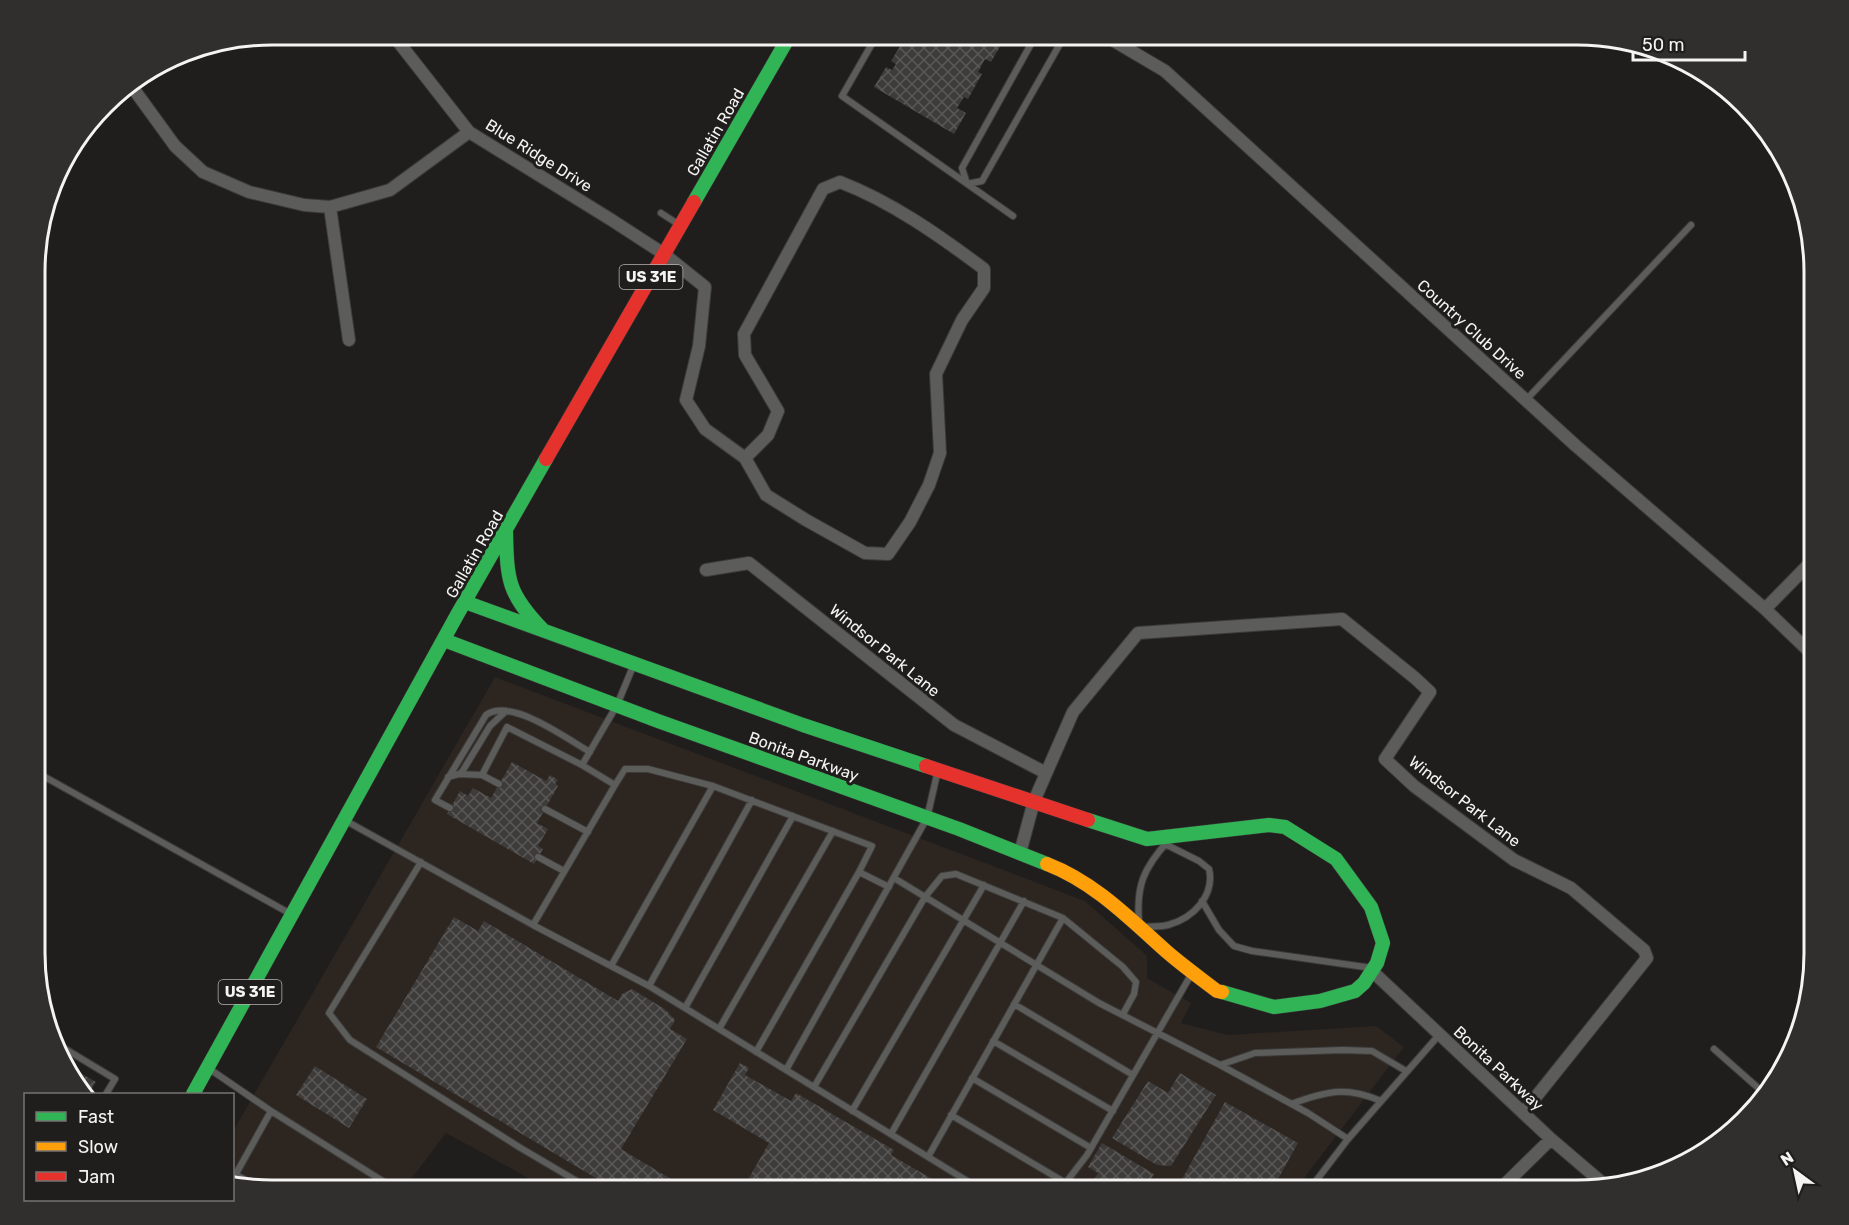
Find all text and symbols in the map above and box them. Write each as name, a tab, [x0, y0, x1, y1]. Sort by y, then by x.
scale bar	[1633, 24, 1746, 62]
text: 50 m	[1642, 34, 1685, 56]
street label: Gallatin Road	[683, 85, 748, 179]
street label: Blue Ridge Drive	[482, 115, 595, 196]
road number: US 31E	[620, 265, 682, 289]
street label: Country Club Drive	[1413, 276, 1530, 383]
street label: Gallatin Road	[442, 507, 507, 601]
street label: Windsor Park Lane	[826, 600, 944, 701]
street label: Bonita Parkway	[746, 728, 862, 785]
street label: Windsor Park Lane	[1405, 752, 1524, 851]
road number: US 31E	[218, 980, 282, 1004]
street label: Bonita Parkway	[1450, 1022, 1548, 1115]
legend	[24, 1093, 234, 1201]
text: Fast	[78, 1106, 114, 1128]
text: Slow	[78, 1136, 118, 1158]
north arrow	[1765, 1141, 1825, 1201]
text: N	[1777, 1148, 1797, 1170]
text: Jam	[78, 1166, 115, 1188]

